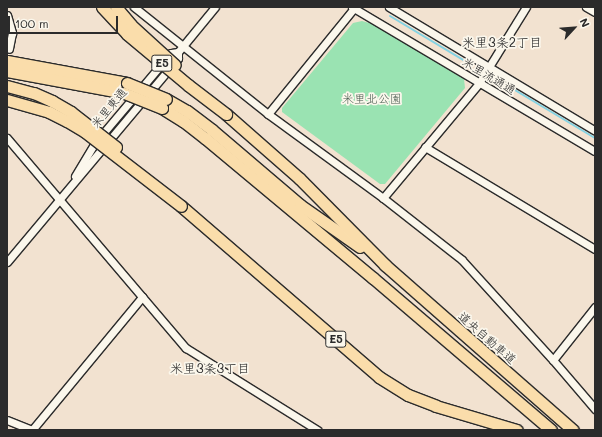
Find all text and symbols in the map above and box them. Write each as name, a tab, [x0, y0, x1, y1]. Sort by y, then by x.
scale bar	[10, 8, 120, 34]
north arrow	[554, 8, 594, 48]
text: 100 m	[15, 15, 49, 31]
text: N	[577, 15, 594, 30]
district label: 米里3条2丁目	[462, 34, 542, 50]
road number: E5	[151, 54, 173, 72]
street label: 米里流通通	[460, 54, 518, 98]
street label: 米里東通	[88, 85, 130, 131]
park label: 米里北公園	[342, 92, 402, 106]
street label: 道央自動車道	[455, 309, 519, 367]
road number: E5	[325, 330, 347, 348]
district label: 米里3条3丁目	[170, 360, 250, 376]

